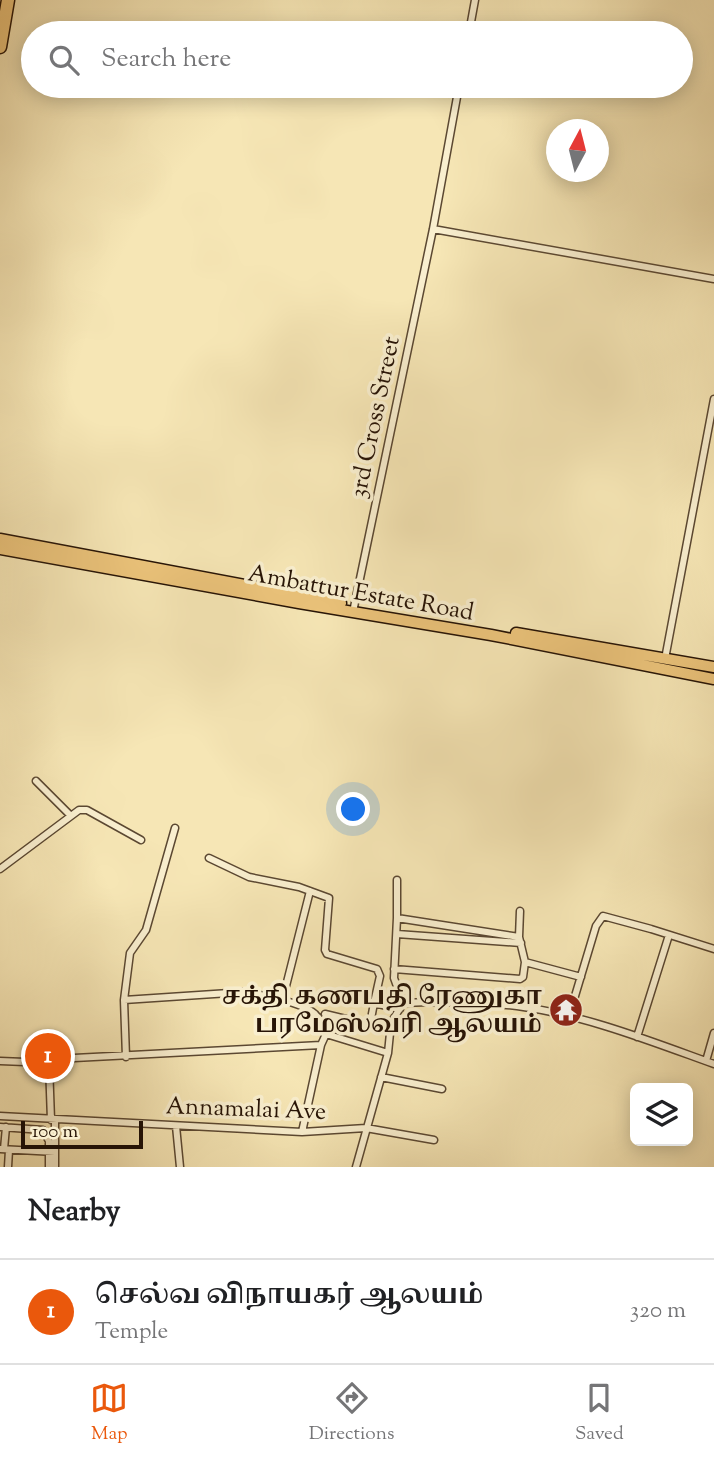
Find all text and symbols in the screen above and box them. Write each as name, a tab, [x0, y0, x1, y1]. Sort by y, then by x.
search box	[21, 21, 693, 98]
icon: search	[45, 41, 83, 79]
text: Search here	[101, 41, 231, 78]
north arrow	[546, 119, 609, 182]
street label: 3rd Cross Street	[342, 334, 410, 501]
street label: Ambattur Estate Road	[245, 557, 477, 631]
your location	[336, 792, 370, 826]
place label: சக்தி கணபதி ரேணுகா பரமேஸ்வரி ஆலயம்	[222, 981, 543, 1043]
temple icon: சக்தி கணபதி ரேணுகா பரமேஸ்வரி ஆலயம்	[547, 991, 585, 1029]
pin: 1	[25, 1030, 71, 1082]
map controls	[630, 1083, 693, 1146]
button: layers	[630, 1083, 693, 1146]
street label: Annamalai Ave	[165, 1090, 327, 1130]
scale bar	[21, 1118, 144, 1150]
text: 100 m	[32, 1119, 78, 1146]
text: Nearby	[28, 1191, 120, 1234]
text: செல்வ விநாயகர் ஆலயம்	[95, 1278, 483, 1315]
text: 1	[47, 1295, 55, 1328]
text: 320 m	[630, 1295, 686, 1328]
text: Temple	[95, 1316, 168, 1349]
tab: Map	[90, 1379, 128, 1448]
tab: Directions	[309, 1379, 394, 1448]
tab: Saved	[575, 1379, 624, 1448]

